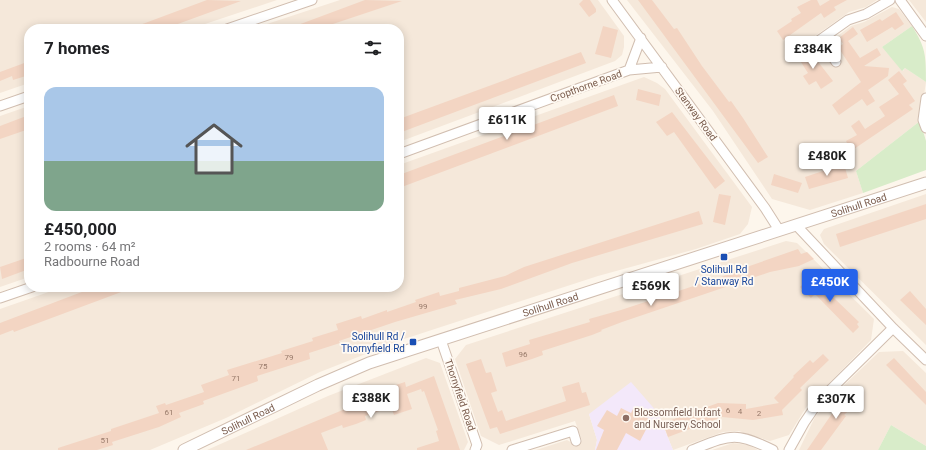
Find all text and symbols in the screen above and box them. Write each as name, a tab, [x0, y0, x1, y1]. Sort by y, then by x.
pin: £384K	[785, 36, 841, 70]
icon: filters	[362, 37, 384, 59]
text: 7 homes	[44, 38, 110, 58]
text: £384K	[794, 41, 832, 56]
street label: Cropthorne Road	[549, 68, 623, 104]
street label: Stanway Road	[673, 85, 719, 143]
pin: £611K	[479, 107, 535, 141]
text: £611K	[488, 112, 526, 127]
icon: home	[178, 113, 250, 185]
pin: £480K	[799, 143, 855, 177]
text: £480K	[808, 148, 846, 163]
street label: Solihull Road	[829, 191, 888, 219]
text: £450,000	[44, 219, 117, 239]
text: 2 rooms · 64 m²	[44, 239, 136, 254]
marker: Solihull Rd / Stanway Rd	[719, 252, 729, 262]
text: Radbourne Road	[44, 254, 140, 269]
place label: Solihull Rd / Stanway Rd	[695, 264, 753, 287]
pin: £450K	[802, 269, 858, 303]
pin: £569K	[623, 273, 679, 307]
text: £450K	[811, 274, 849, 289]
text: £569K	[632, 278, 670, 293]
street label: Solihull Road	[521, 290, 580, 319]
house number: 99	[419, 302, 428, 311]
place label: Solihull Rd / Thornyfield Rd	[341, 331, 405, 354]
marker: Solihull Rd / Thornyfield Rd	[408, 337, 418, 347]
house number: 96	[519, 350, 528, 359]
house number: 79	[285, 353, 294, 362]
street label: Thornyfield Road	[443, 358, 477, 432]
house number: 75	[259, 362, 268, 371]
house number: 71	[232, 374, 241, 383]
pin: £388K	[343, 385, 399, 419]
pin: £307K	[808, 386, 864, 420]
text: £388K	[352, 390, 390, 405]
text: £307K	[817, 391, 855, 406]
street label: Solihull Road	[219, 401, 276, 437]
house number: 6	[726, 406, 731, 415]
place label: Blossomfield Infant and Nursery School	[634, 407, 721, 430]
house number: 4	[738, 407, 743, 416]
house number: 61	[165, 408, 174, 417]
house number: 2	[757, 409, 762, 418]
marker: Blossomfield Infant and Nursery School	[621, 413, 631, 423]
house number: 51	[101, 436, 110, 445]

